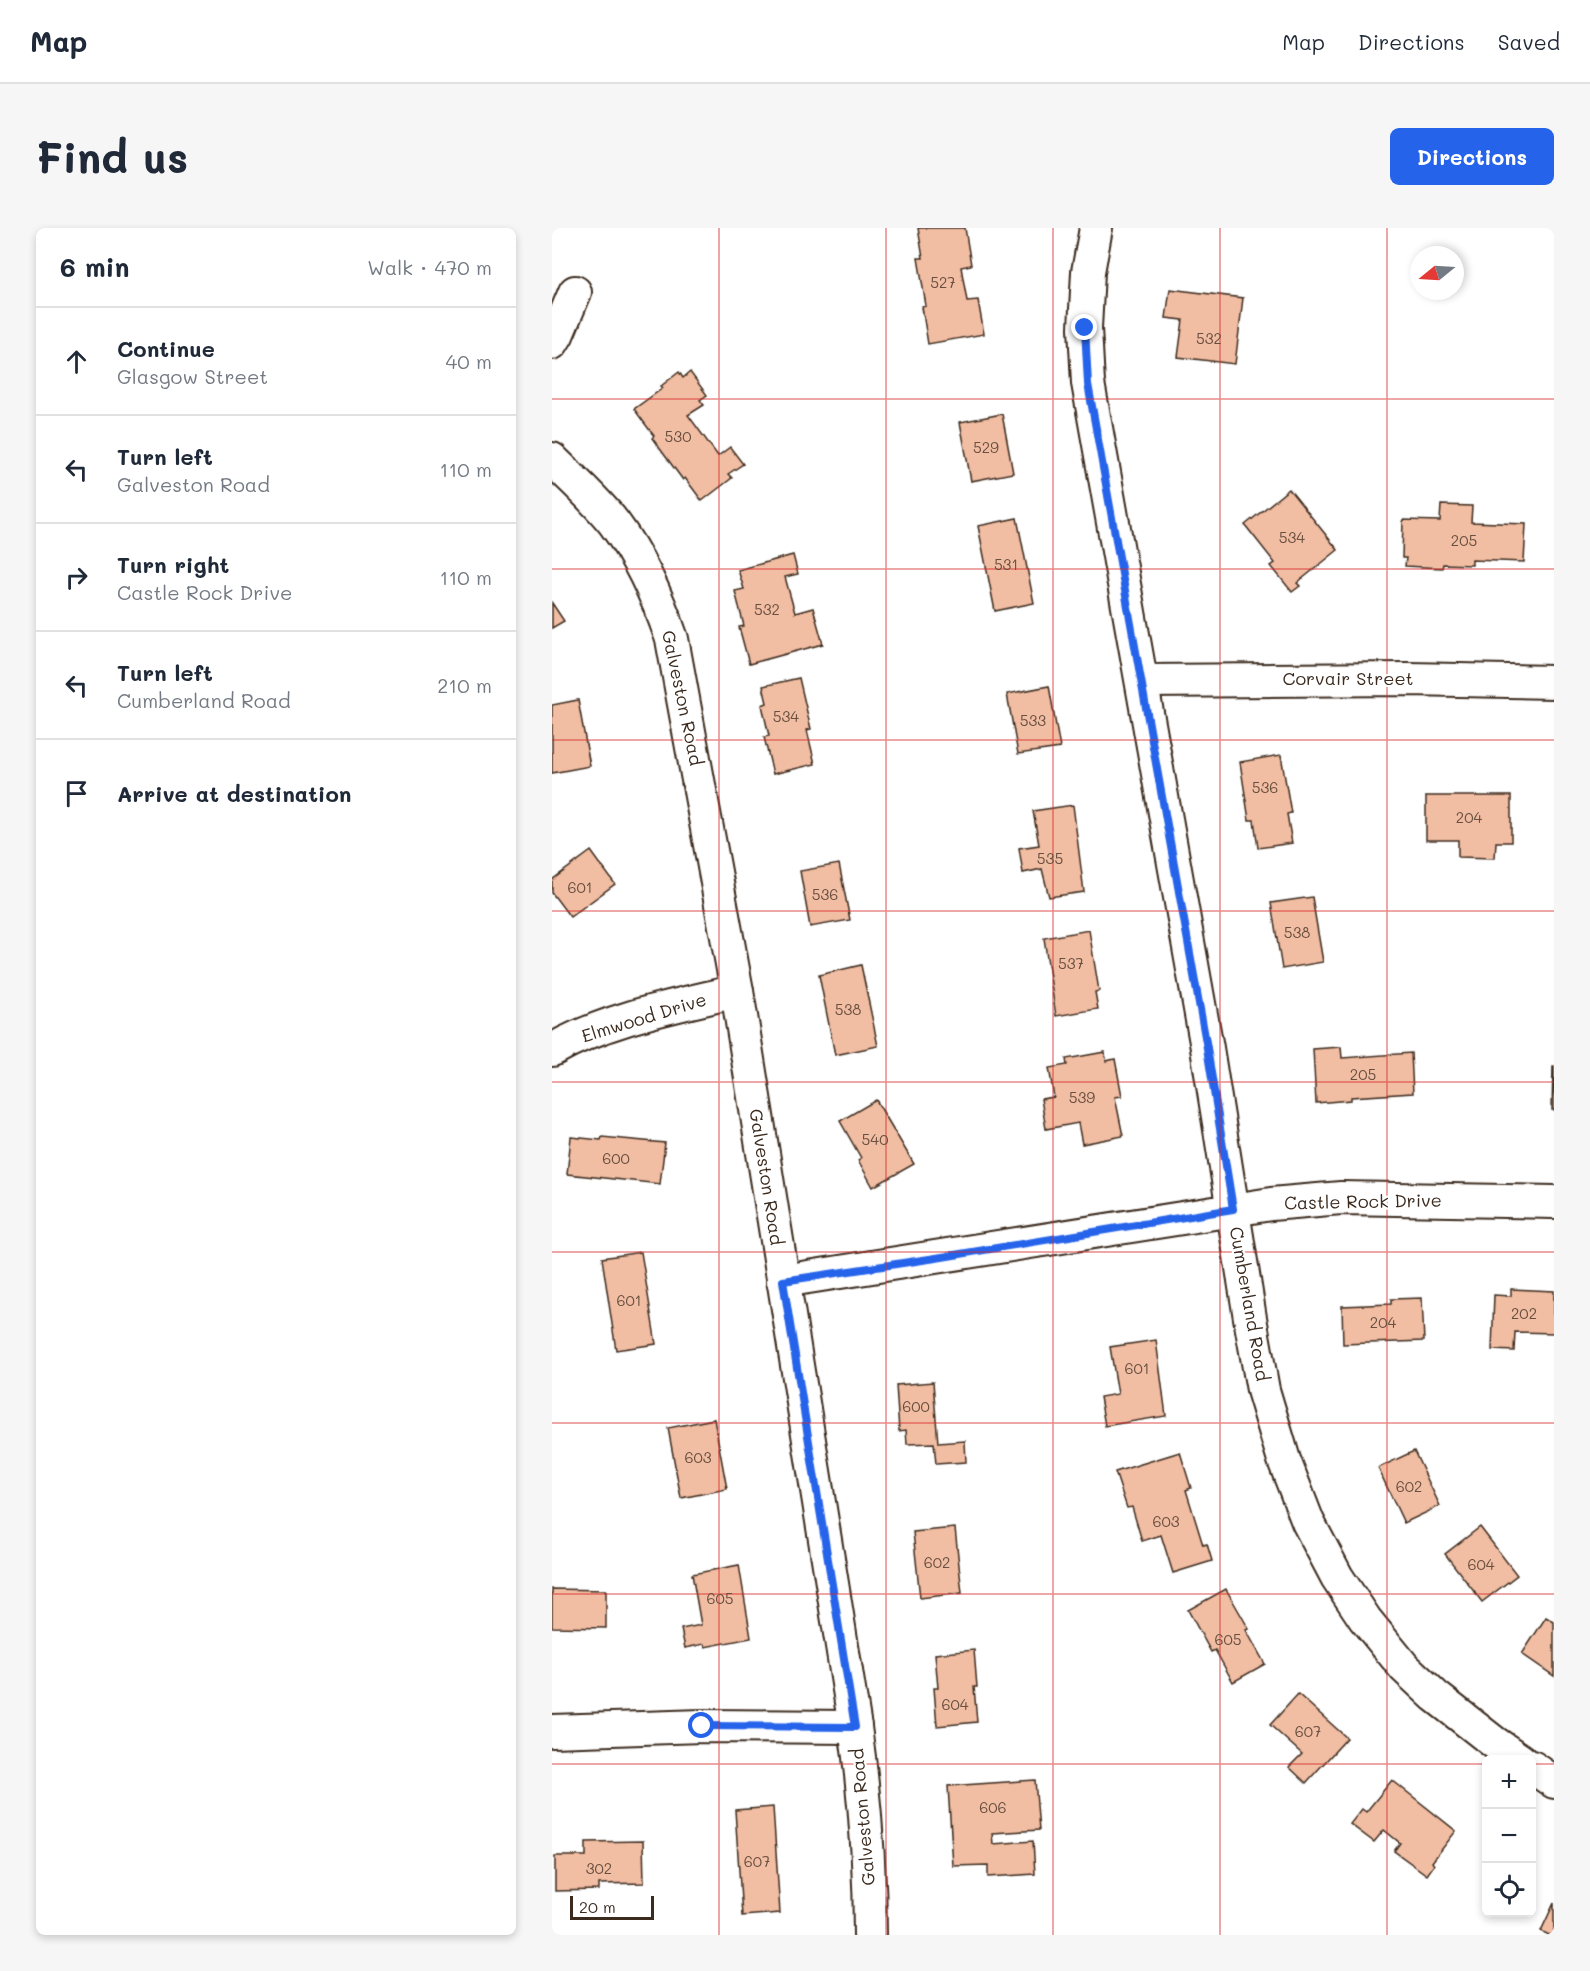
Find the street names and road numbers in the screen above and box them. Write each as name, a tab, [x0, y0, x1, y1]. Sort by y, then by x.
street label: Galveston Road	[657, 628, 709, 768]
street label: Corvair Street	[1283, 666, 1413, 690]
street label: Elmwood Drive	[578, 987, 709, 1047]
street label: Galveston Road	[744, 1107, 790, 1247]
street label: Castle Rock Drive	[1284, 1188, 1442, 1214]
street label: Cumberland Road	[1225, 1225, 1275, 1383]
street label: Galveston Road	[844, 1747, 880, 1887]

